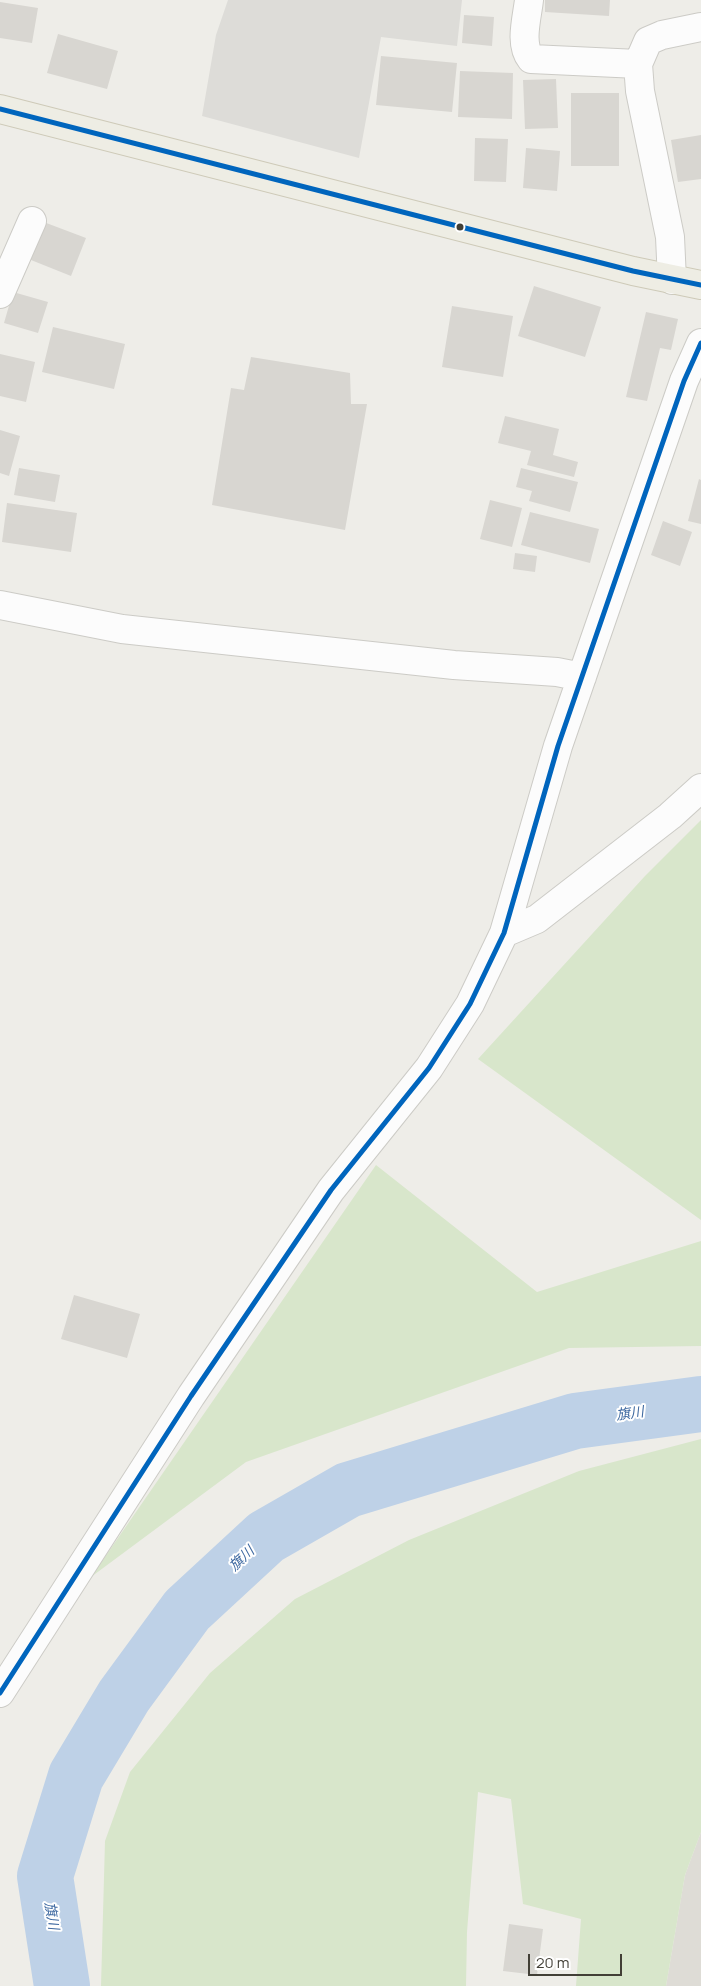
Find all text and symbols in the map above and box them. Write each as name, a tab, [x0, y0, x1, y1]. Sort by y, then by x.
unlabelled marker	[455, 222, 465, 232]
water label: 旗川	[615, 1404, 645, 1424]
water label: 旗川	[226, 1543, 258, 1575]
water label: 旗川	[41, 1901, 61, 1931]
scale bar	[531, 1944, 625, 1976]
text: 20 m	[536, 1952, 569, 1973]

